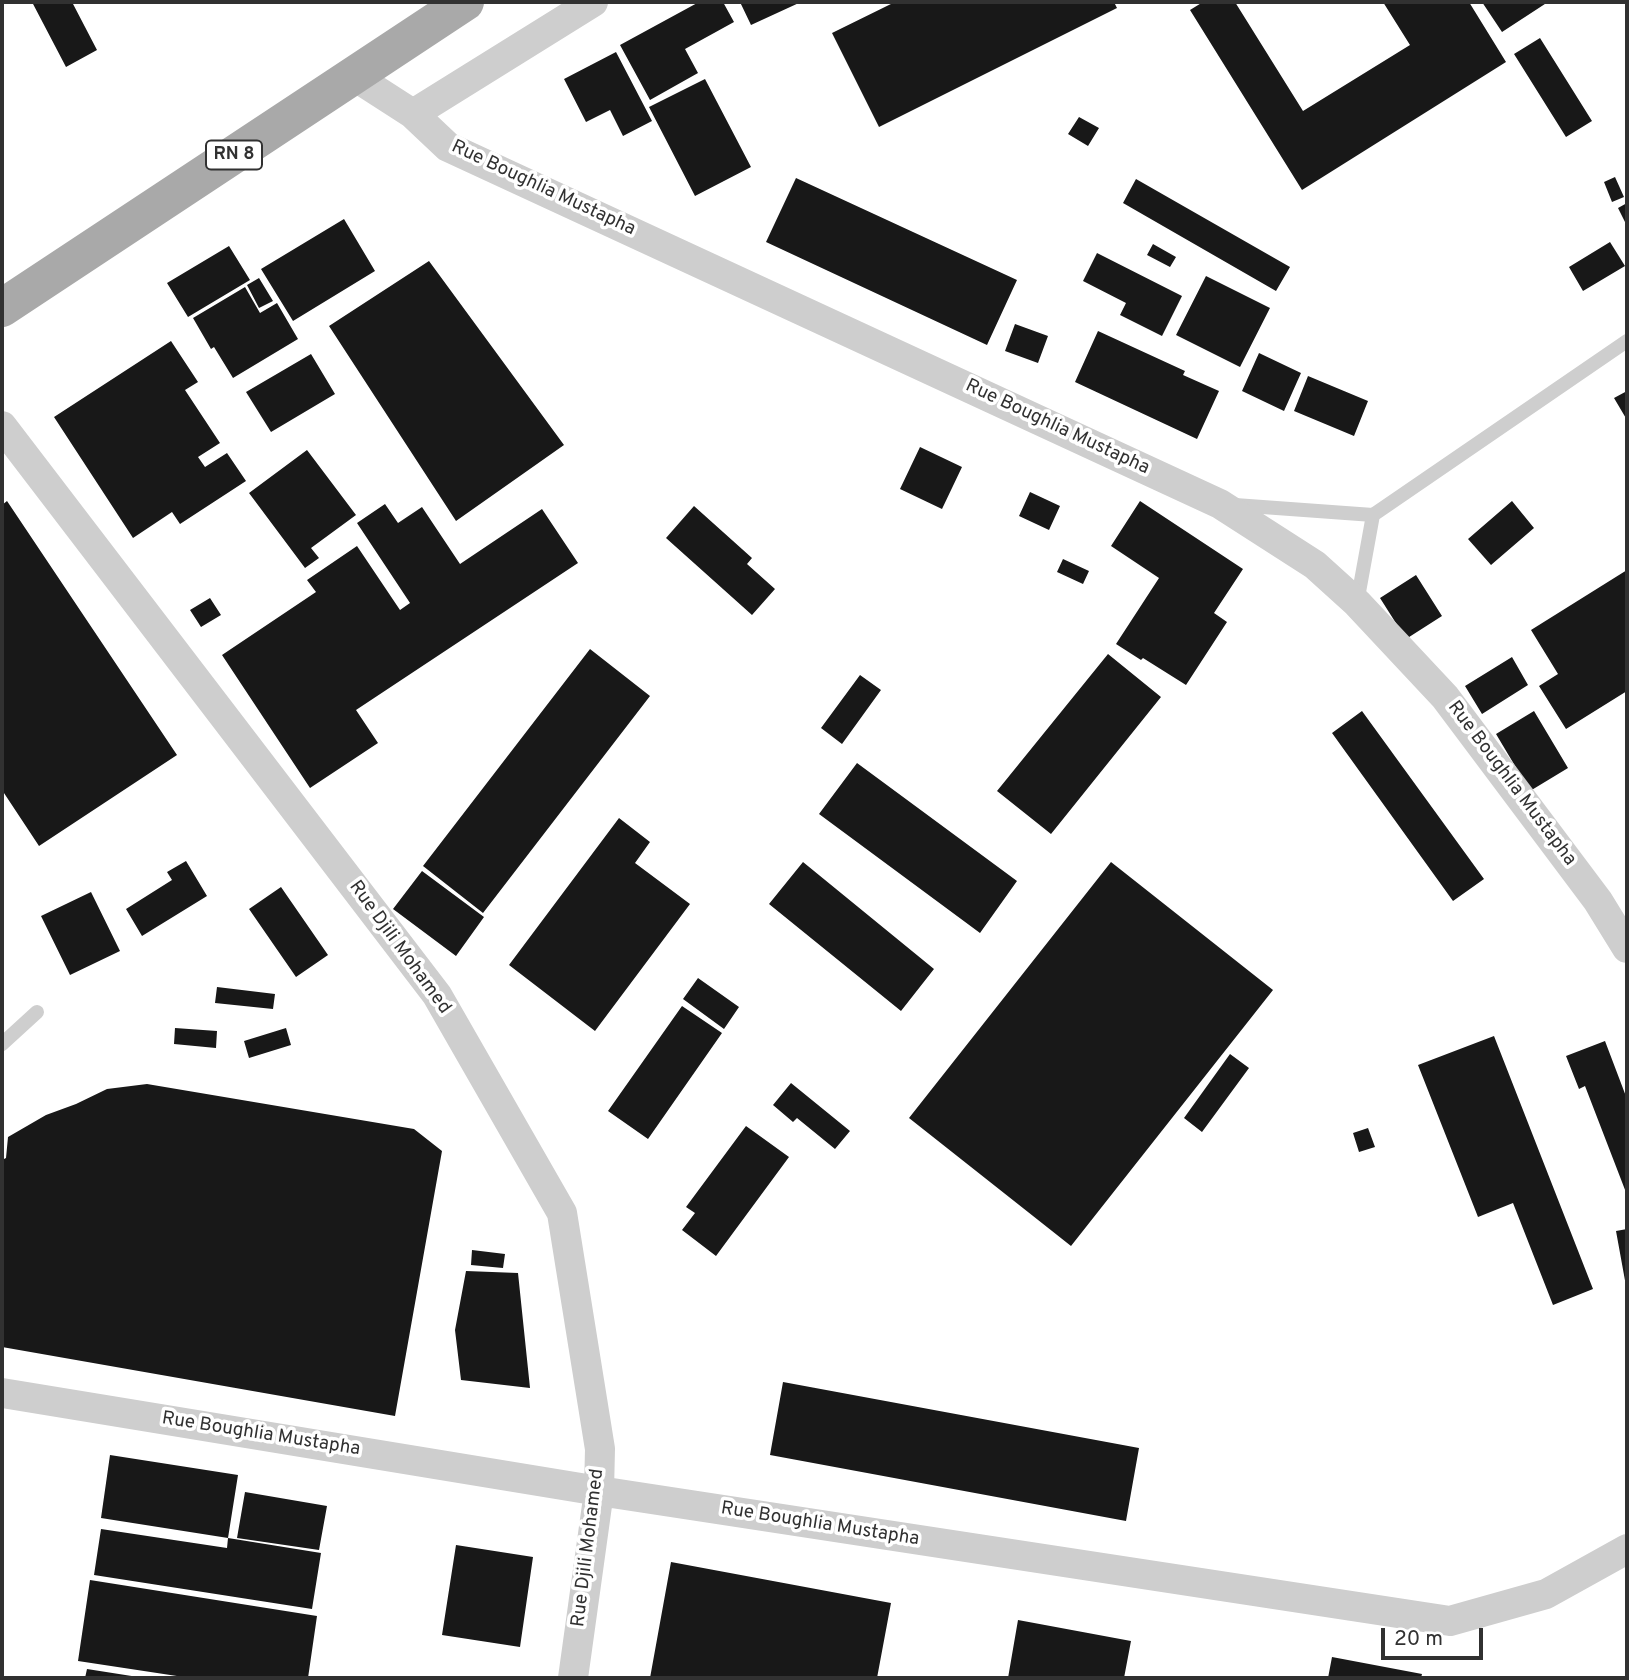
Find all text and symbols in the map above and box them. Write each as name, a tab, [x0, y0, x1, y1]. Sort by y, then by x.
street label: Rue Boughlia Mustapha	[447, 136, 639, 242]
road number: RN 8	[206, 140, 262, 170]
street label: Rue Boughlia Mustapha	[961, 375, 1153, 481]
street label: Rue Boughlia Mustapha	[1442, 697, 1580, 871]
street label: Rue Djili Mohamed	[343, 877, 455, 1019]
street label: Rue Boughlia Mustapha	[160, 1408, 362, 1462]
street label: Rue Djili Mohamed	[568, 1468, 610, 1628]
street label: Rue Boughlia Mustapha	[719, 1498, 921, 1552]
scale bar	[1384, 1614, 1486, 1658]
text: 20 m	[1394, 1626, 1443, 1653]

